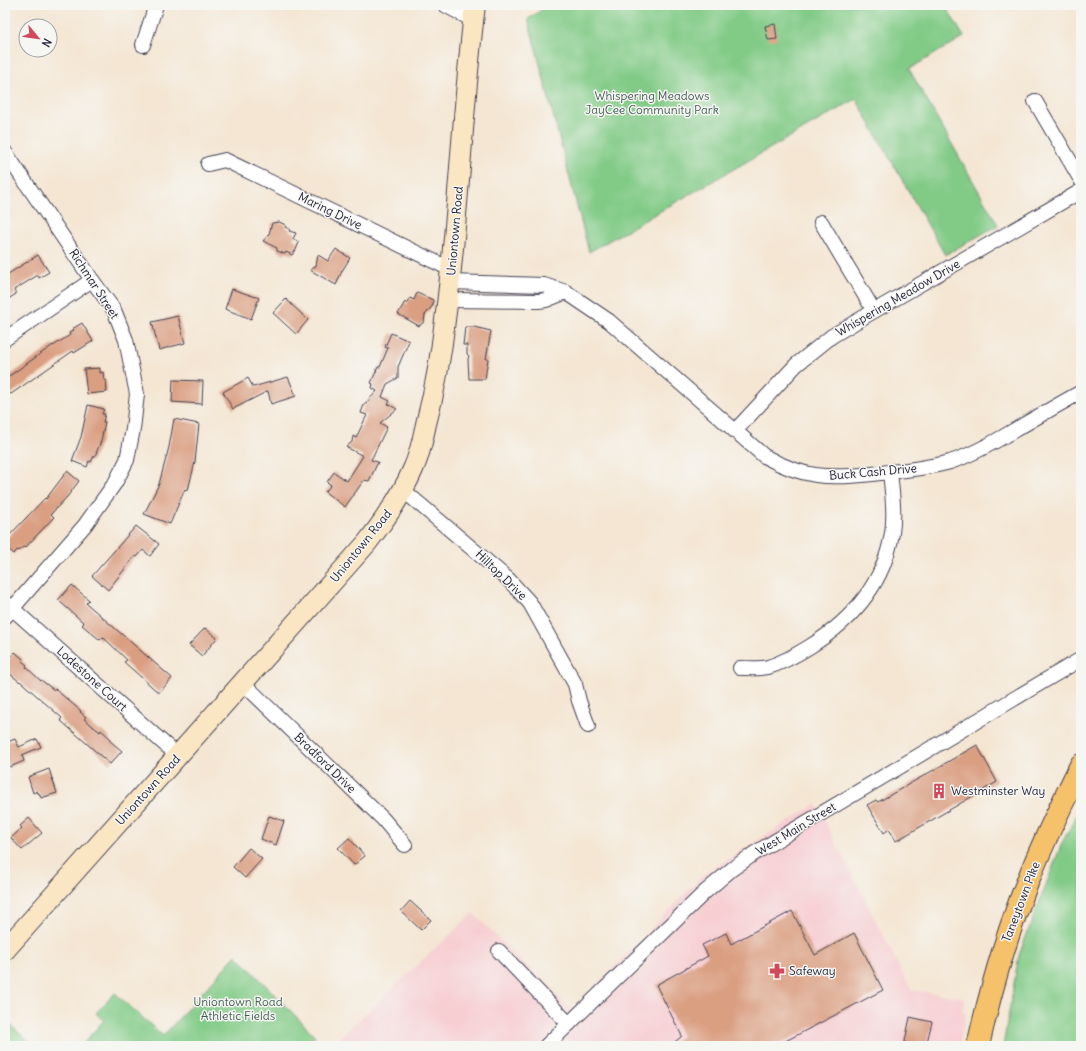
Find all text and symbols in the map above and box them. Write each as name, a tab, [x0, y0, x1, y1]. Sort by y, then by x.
north arrow	[18, 18, 58, 58]
text: N	[39, 36, 55, 50]
park label: Whispering Meadows JayCee Community Park	[585, 88, 719, 117]
street label: Uniontown Road	[443, 186, 466, 276]
street label: Maring Drive	[296, 189, 365, 232]
street label: Richmar Street	[66, 246, 123, 322]
street label: Whispering Meadow Drive	[833, 256, 962, 339]
street label: Buck Cash Drive	[828, 460, 918, 483]
street label: Uniontown Road	[327, 506, 395, 585]
street label: Hilltop Drive	[473, 546, 530, 603]
street label: Lodestone Court	[54, 643, 131, 714]
street label: Bradford Drive	[291, 729, 359, 796]
street label: Uniontown Road	[112, 751, 183, 828]
building icon: Westminster Way	[930, 782, 948, 800]
place label: Westminster Way	[951, 783, 1045, 798]
street label: West Main Street	[753, 799, 838, 858]
street label: Taneytown Pike	[998, 859, 1043, 944]
pharmacy icon: Safeway	[768, 962, 786, 980]
place label: Safeway	[789, 963, 836, 978]
park label: Uniontown Road Athletic Fields	[193, 994, 283, 1023]

